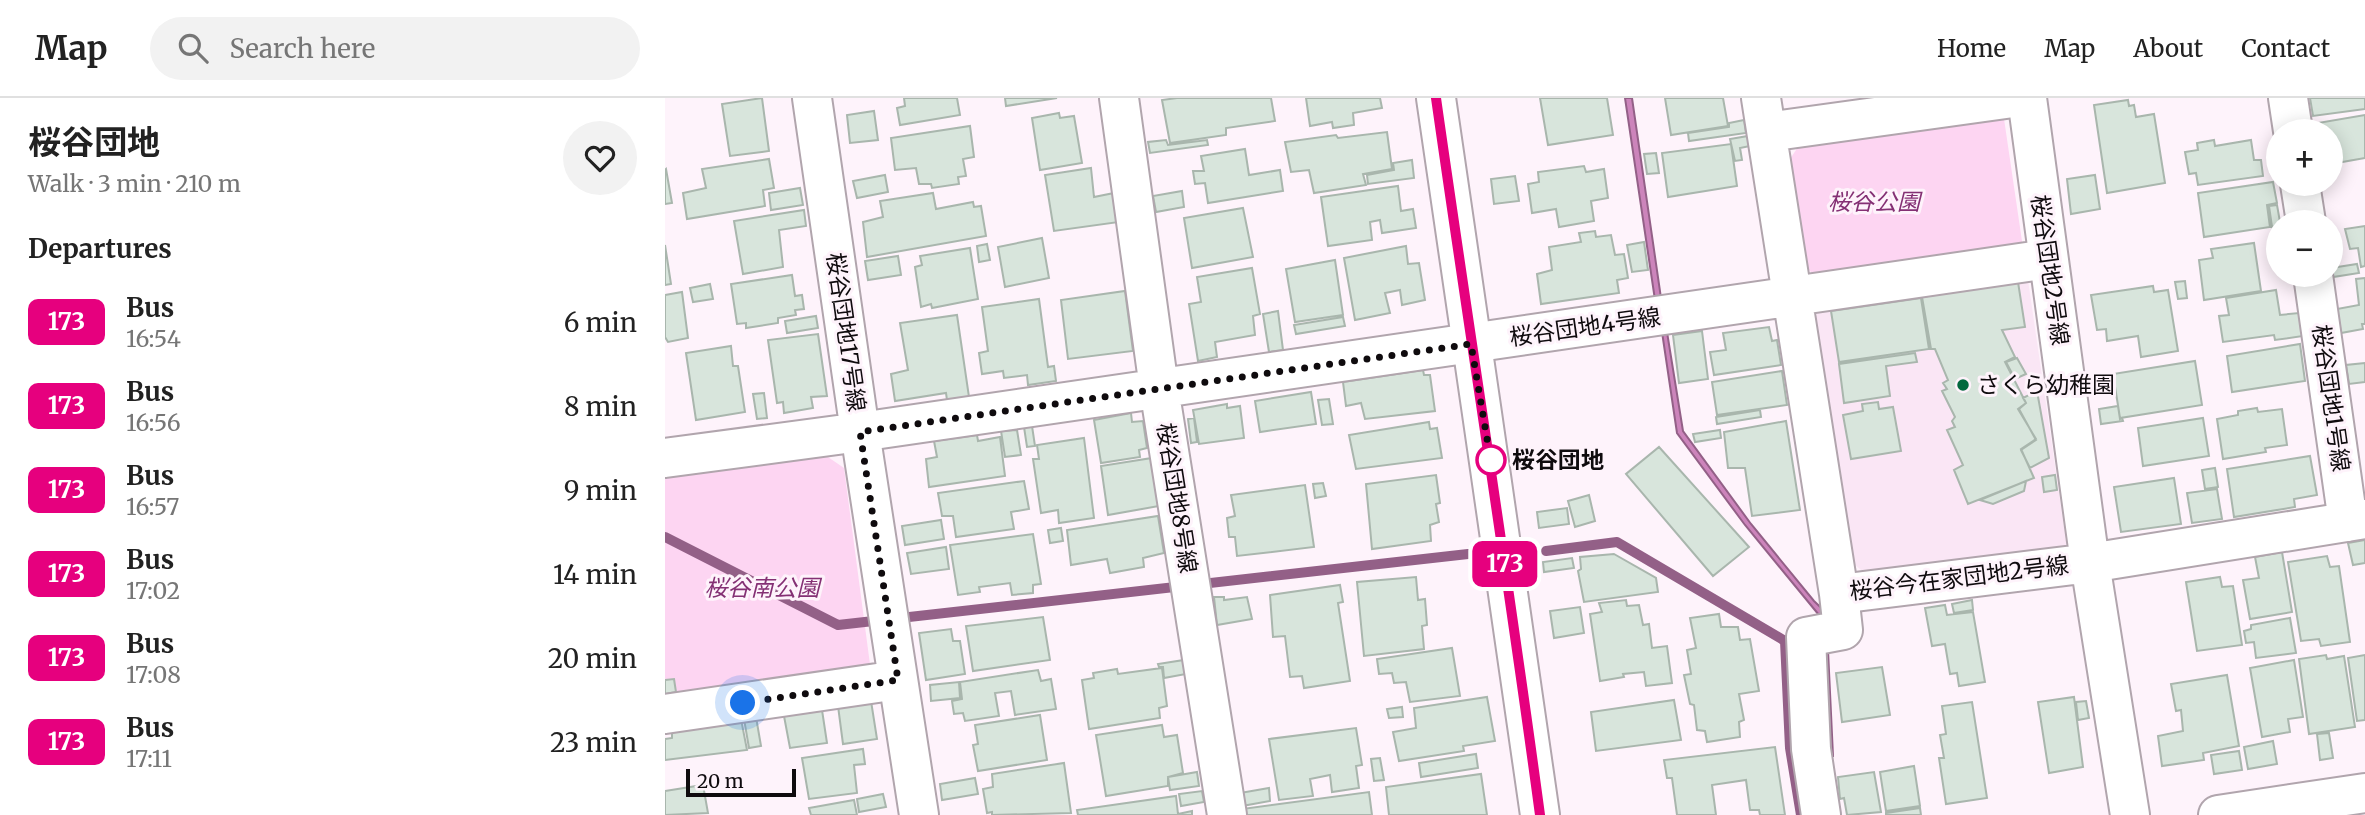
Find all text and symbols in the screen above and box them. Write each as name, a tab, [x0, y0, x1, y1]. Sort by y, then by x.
search box	[150, 17, 640, 80]
text: Map	[35, 28, 108, 69]
icon: search	[174, 29, 212, 67]
text: Search here	[230, 32, 375, 65]
text: Home	[1937, 33, 2006, 64]
text: Map	[2044, 33, 2095, 64]
text: About	[2133, 33, 2203, 64]
text: Contact	[2241, 33, 2330, 64]
map controls	[2266, 119, 2343, 287]
button: +	[2266, 119, 2343, 196]
button: heart	[563, 121, 637, 195]
text: 桜谷団地	[28, 122, 160, 163]
text: Walk · 3 min · 210 m	[28, 169, 241, 198]
park label: 桜谷公園	[1828, 187, 1923, 216]
street label: 桜谷団地2号線	[2026, 193, 2075, 347]
button: −	[2266, 210, 2343, 287]
text: Departures	[28, 232, 172, 265]
street label: 桜谷団地17号線	[821, 251, 872, 413]
text: Bus	[126, 291, 174, 324]
street label: 桜谷団地4号線	[1508, 302, 1662, 351]
text: 173	[48, 306, 85, 337]
text: 6 min	[564, 306, 637, 339]
street label: 桜谷団地1号線	[2307, 322, 2356, 473]
text: 16:54	[126, 324, 181, 353]
place label: さくら幼稚園	[1977, 370, 2115, 399]
text: Bus	[126, 375, 174, 408]
marker: さくら幼稚園	[1955, 377, 1971, 393]
text: 173	[48, 390, 85, 421]
text: 8 min	[564, 390, 637, 423]
text: 16:56	[126, 408, 181, 437]
street label: 桜谷団地8号線	[1151, 421, 1204, 575]
marker: 桜谷団地	[1476, 445, 1506, 475]
place label: 桜谷団地	[1512, 445, 1604, 474]
text: Bus	[126, 459, 174, 492]
text: 173	[48, 474, 85, 505]
text: 9 min	[564, 474, 637, 507]
text: 16:57	[126, 492, 179, 521]
line badge: 173	[1465, 541, 1545, 587]
text: Bus	[126, 543, 174, 576]
text: 173	[1486, 548, 1524, 579]
street label: 桜谷今在家団地2号線	[1848, 550, 2070, 605]
text: 173	[48, 558, 85, 589]
text: 14 min	[553, 558, 637, 591]
park label: 桜谷南公園	[705, 573, 823, 602]
text: 17:02	[126, 576, 180, 605]
text: Bus	[126, 627, 174, 660]
text: 173	[48, 642, 85, 673]
text: 20 min	[548, 642, 637, 675]
text: 17:08	[126, 660, 181, 689]
your location	[725, 685, 760, 720]
text: Bus	[126, 711, 174, 744]
text: 173	[48, 726, 85, 757]
text: 23 min	[550, 726, 637, 759]
text: 17:11	[126, 744, 172, 773]
scale bar	[686, 766, 796, 798]
text: 20 m	[697, 769, 744, 793]

